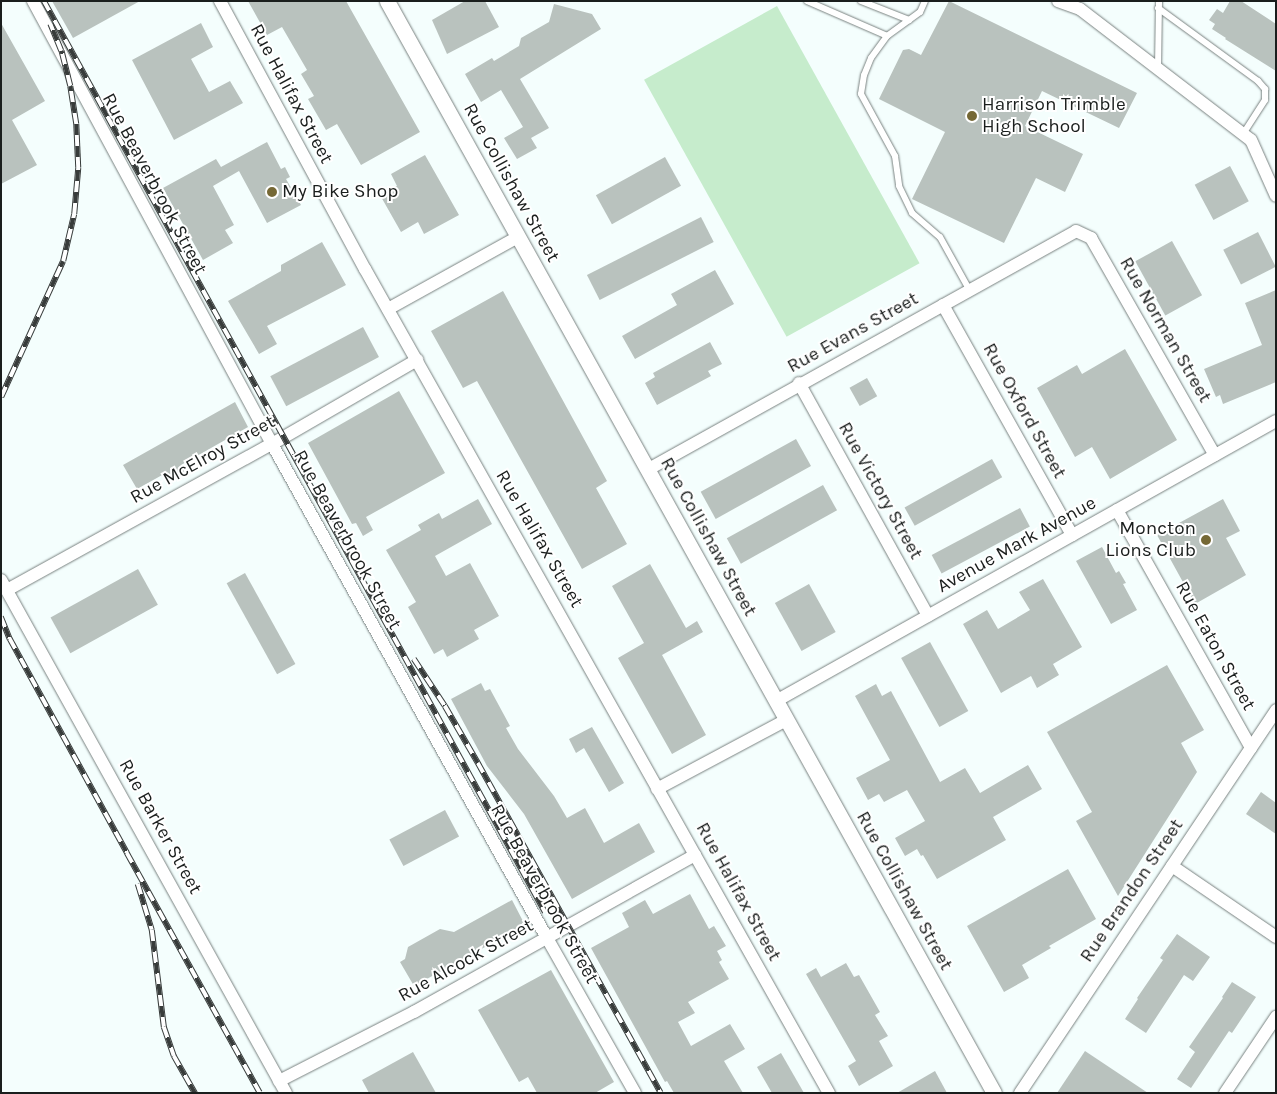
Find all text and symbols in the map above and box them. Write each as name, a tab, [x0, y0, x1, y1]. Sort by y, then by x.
street label: Rue Halifax Street	[245, 20, 337, 168]
street label: Rue Beaverbrook Street	[97, 90, 211, 278]
place label: Harrison Trimble High School	[982, 94, 1126, 138]
street label: Rue Collishaw Street	[458, 100, 564, 266]
marker: Harrison Trimble High School	[966, 110, 978, 122]
place label: My Bike Shop	[282, 181, 398, 203]
marker: My Bike Shop	[266, 186, 278, 198]
street label: Rue Norman Street	[1114, 253, 1216, 407]
street label: Rue Evans Street	[784, 288, 922, 378]
street label: Rue Oxford Street	[977, 339, 1071, 483]
street label: Rue McElroy Street	[127, 411, 279, 509]
street label: Rue Victory Street	[833, 418, 927, 564]
street label: Rue Beaverbrook Street	[288, 446, 406, 634]
street label: Rue Collishaw Street	[655, 454, 761, 620]
street label: Rue Halifax Street	[490, 466, 588, 612]
street label: Avenue Mark Avenue	[934, 492, 1100, 598]
place label: Moncton Lions Club	[1105, 518, 1196, 562]
marker: Moncton Lions Club	[1200, 534, 1212, 546]
street label: Rue Eaton Street	[1170, 577, 1260, 715]
street label: Rue Barker Street	[114, 756, 206, 898]
street label: Rue Beaverbrook Street	[485, 800, 603, 988]
street label: Rue Collishaw Street	[851, 808, 957, 974]
street label: Rue Brandon Street	[1076, 815, 1188, 967]
street label: Rue Halifax Street	[690, 819, 786, 965]
street label: Rue Alcock Street	[394, 914, 538, 1008]

